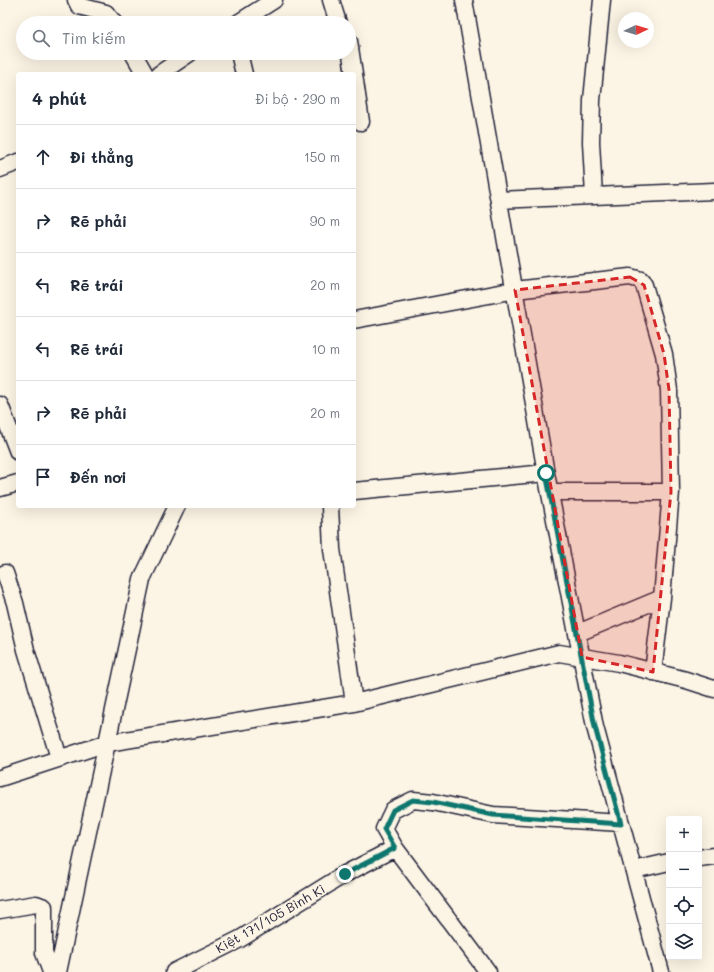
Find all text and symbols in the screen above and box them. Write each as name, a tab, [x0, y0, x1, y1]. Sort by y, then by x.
north arrow	[618, 12, 654, 48]
search box	[16, 16, 356, 60]
icon: search	[30, 27, 52, 49]
text: Tìm kiếm	[62, 28, 126, 48]
text: 4 phút	[32, 87, 87, 109]
text: Đi bộ · 290 m	[255, 90, 340, 107]
icon: ahead	[32, 146, 54, 168]
text: Đi thẳng	[70, 147, 133, 167]
text: 150 m	[304, 148, 340, 165]
icon: right	[32, 210, 54, 232]
text: Rẽ phải	[70, 211, 127, 231]
text: 90 m	[310, 212, 340, 229]
icon: left	[32, 274, 54, 296]
text: Rẽ trái	[70, 275, 123, 295]
text: 20 m	[310, 276, 340, 293]
icon: left	[32, 338, 54, 360]
text: Rẽ trái	[70, 339, 123, 359]
text: 10 m	[312, 340, 340, 357]
icon: right	[32, 402, 54, 424]
text: Rẽ phải	[70, 403, 127, 423]
text: 20 m	[310, 404, 340, 421]
route start	[537, 464, 555, 482]
icon: arrive	[32, 466, 54, 488]
text: Đến nơi	[70, 467, 126, 487]
map controls	[666, 816, 702, 960]
button: +	[666, 816, 702, 852]
button: −	[666, 852, 702, 888]
route end	[336, 865, 354, 883]
street label: Kiệt 171/105 Bình Kì	[212, 880, 328, 956]
button: locate	[666, 888, 702, 924]
button: layers	[666, 924, 702, 960]

